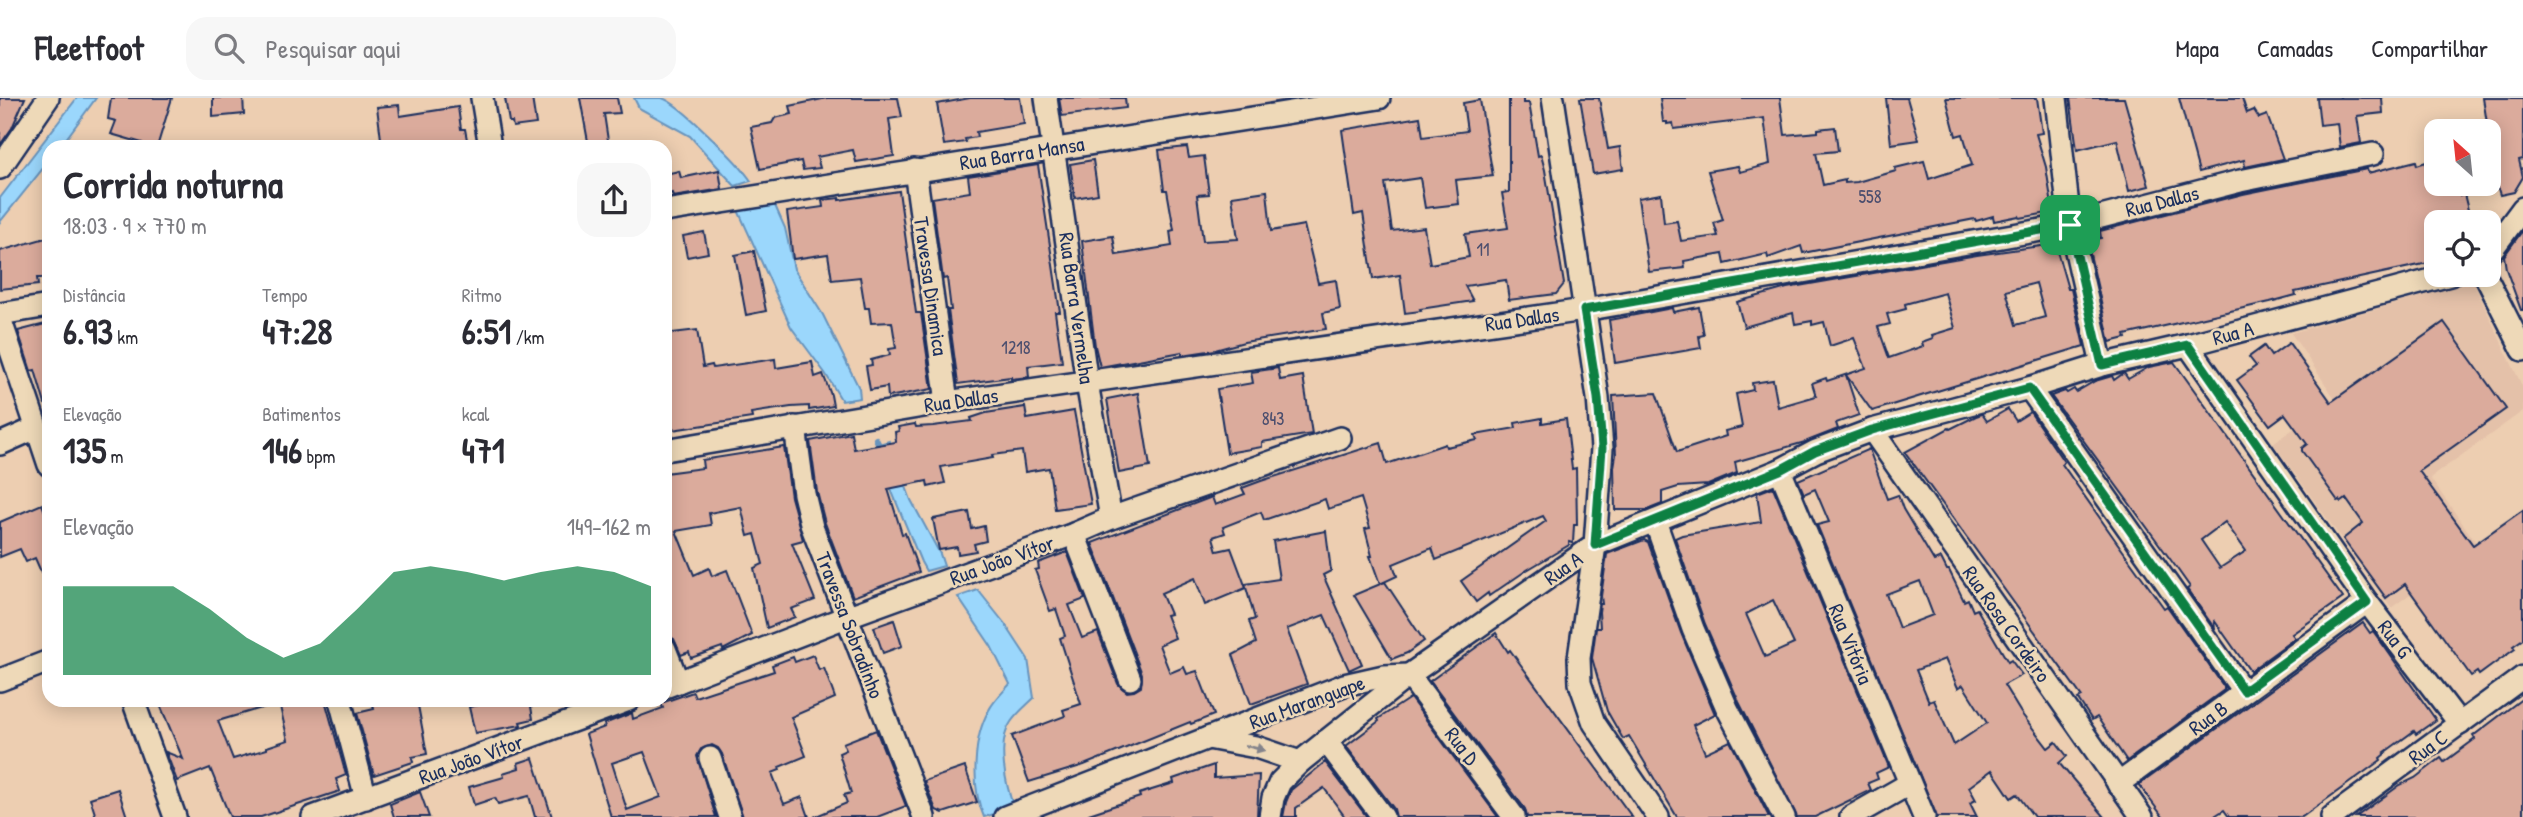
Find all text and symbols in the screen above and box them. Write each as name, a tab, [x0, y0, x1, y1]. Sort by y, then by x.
search box	[186, 17, 676, 80]
text: Fleetfoot	[35, 26, 144, 70]
icon: search	[210, 29, 248, 67]
text: Pesquisar aqui	[266, 31, 401, 66]
text: Mapa	[2176, 32, 2219, 64]
text: Camadas	[2257, 32, 2333, 64]
text: Compartilhar	[2371, 32, 2488, 64]
north arrow	[2424, 119, 2501, 196]
map controls	[2424, 119, 2501, 287]
street label: Rua Barra Mansa	[958, 129, 1086, 177]
text: Corrida noturna	[63, 158, 283, 210]
button: share	[577, 163, 651, 237]
street label: Rua Dallas	[2122, 178, 2202, 224]
house number: 558	[1858, 184, 1882, 209]
pin	[2040, 195, 2100, 255]
icon: arrive	[2051, 206, 2089, 244]
text: 18:03 · 9 × 770 m	[63, 210, 207, 241]
button: locate	[2424, 210, 2501, 287]
street label: Travessa Dinamica	[907, 215, 955, 357]
street label: Rua Barra Vermelha	[1052, 230, 1102, 386]
house number: 11	[1476, 237, 1490, 262]
text: Distância	[63, 282, 125, 308]
text: Tempo	[262, 282, 308, 308]
text: Ritmo	[462, 282, 502, 308]
street label: Rua Dallas	[1483, 299, 1561, 339]
text: 6.93	[63, 308, 113, 355]
text: 47:28	[262, 308, 332, 355]
text: 6:51	[462, 308, 511, 355]
street label: Rua A	[2209, 314, 2257, 352]
text: km	[113, 324, 138, 350]
text: /km	[511, 324, 544, 350]
house number: 1218	[1001, 335, 1031, 360]
street label: Rua Dallas	[922, 380, 1000, 420]
text: Elevação	[63, 401, 122, 427]
text: Batimentos	[262, 401, 341, 427]
text: kcal	[462, 401, 489, 427]
house number: 843	[1262, 406, 1284, 431]
text: 135	[63, 427, 106, 474]
text: 146	[262, 427, 302, 474]
text: 471	[462, 427, 505, 474]
text: m	[106, 443, 124, 469]
text: bpm	[302, 443, 335, 469]
text: Elevação	[63, 511, 134, 542]
text: 149–162 m	[567, 511, 651, 542]
street label: Rua João Vítor	[946, 528, 1058, 592]
street label: Rua A	[1538, 544, 1588, 592]
street label: Travessa Sobradinho	[809, 548, 891, 702]
street label: Rua Rosa Cordeiro	[1956, 560, 2058, 688]
street label: Rua Vitória	[1822, 600, 1880, 688]
street label: Rua G	[2371, 614, 2419, 664]
street label: Rua Maranguape	[1245, 668, 1369, 736]
street label: Rua B	[2183, 694, 2233, 742]
street label: Rua D	[1438, 721, 1486, 771]
street label: Rua C	[2402, 723, 2454, 771]
street label: Rua João Vítor	[415, 727, 527, 791]
one-way arrow	[1244, 743, 1266, 754]

